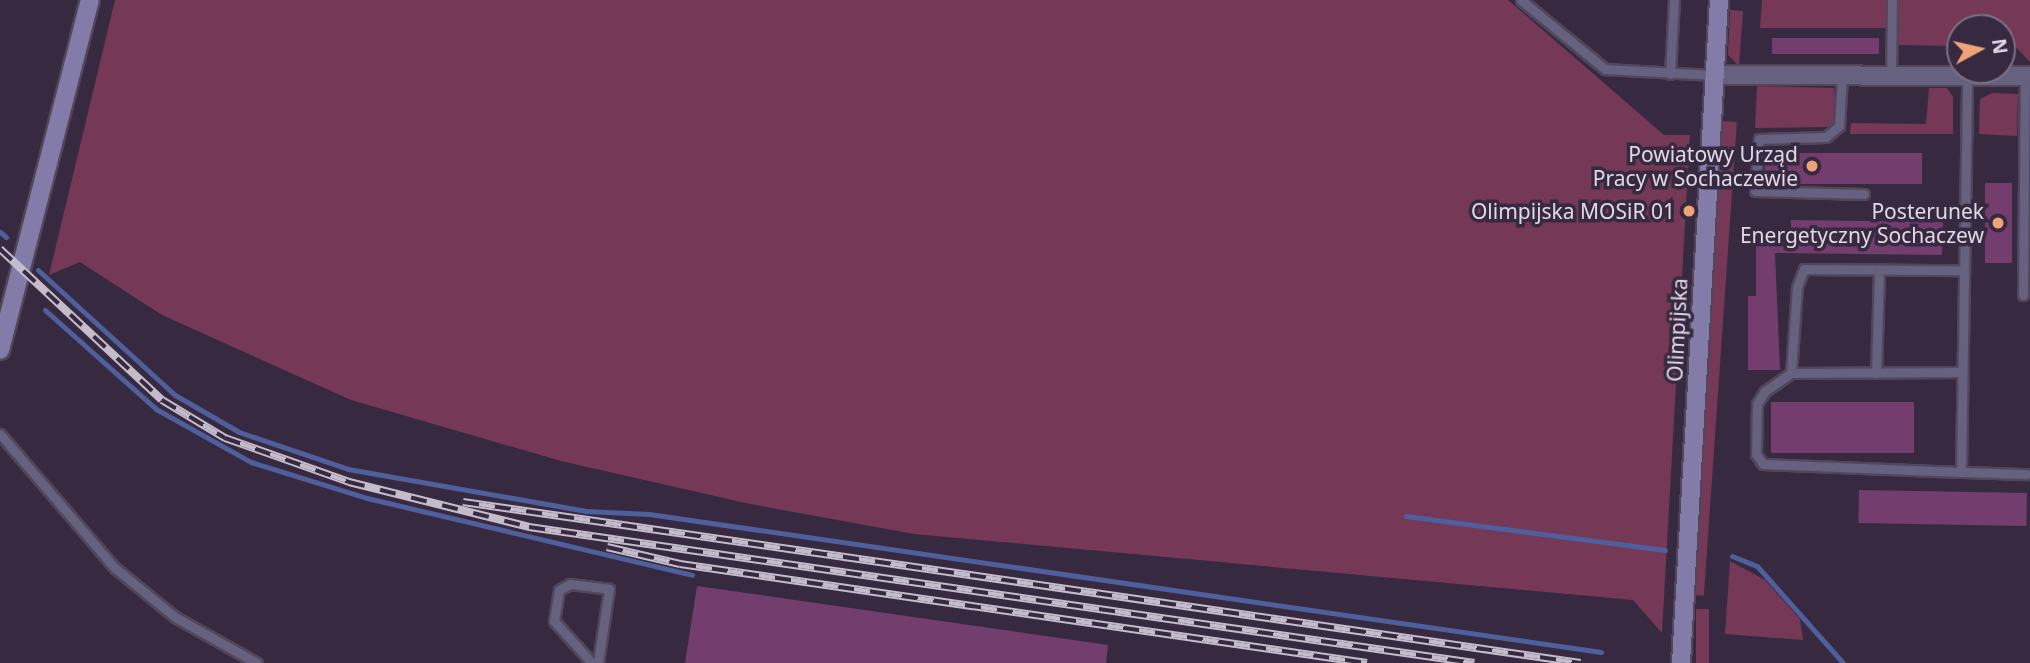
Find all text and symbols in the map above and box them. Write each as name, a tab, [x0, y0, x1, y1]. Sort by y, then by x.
north arrow	[1946, 14, 2016, 84]
text: N	[1986, 37, 2014, 56]
place label: Powiatowy Urząd Pracy w Sochaczewie	[1593, 141, 1798, 191]
marker: Powiatowy Urząd Pracy w Sochaczewie	[1804, 158, 1820, 174]
place label: Olimpijska MOSiR 01	[1471, 198, 1675, 224]
place label: Posterunek Energetyczny Sochaczew	[1740, 198, 1984, 248]
marker: Olimpijska MOSiR 01	[1681, 203, 1697, 219]
marker: Posterunek Energetyczny Sochaczew	[1990, 215, 2006, 231]
street label: Olimpijska	[1662, 278, 1692, 382]

